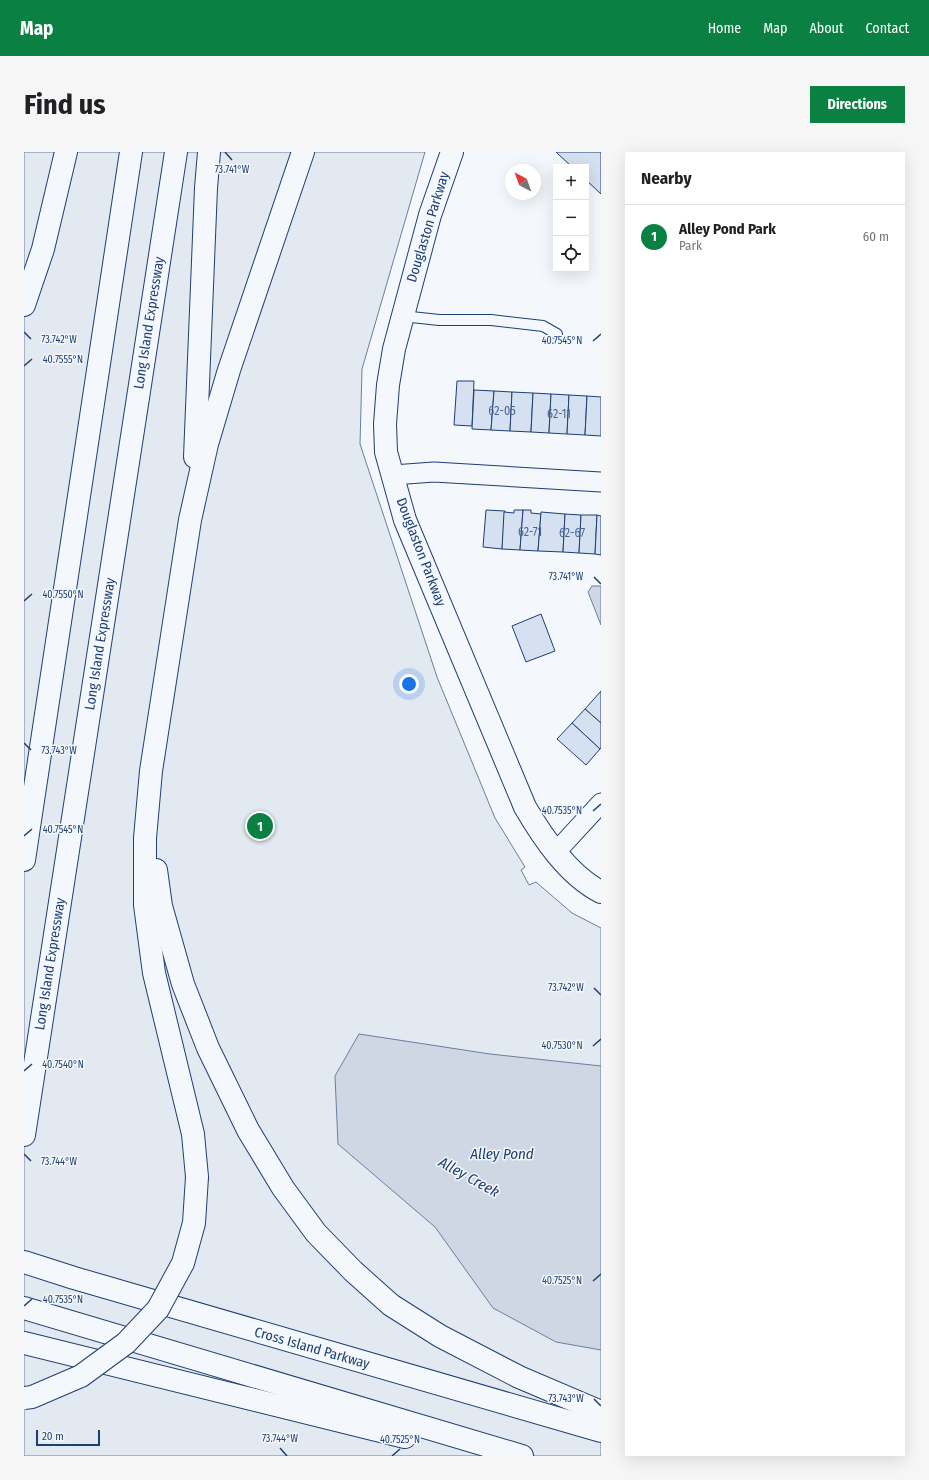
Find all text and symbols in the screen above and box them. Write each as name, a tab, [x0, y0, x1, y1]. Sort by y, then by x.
text: Map	[20, 17, 53, 40]
text: Home	[708, 20, 741, 37]
text: Map	[763, 20, 787, 37]
text: About	[809, 20, 844, 37]
text: Contact	[866, 20, 909, 37]
button: Directions	[810, 86, 905, 123]
text: Find us	[24, 88, 106, 121]
text: 73.741°W	[215, 164, 250, 176]
north arrow	[505, 164, 541, 200]
map controls	[553, 164, 589, 272]
button: +	[553, 164, 589, 200]
text: Nearby	[641, 168, 692, 189]
street label: Douglaston Parkway	[403, 169, 453, 284]
button: −	[553, 200, 589, 236]
text: Alley Pond Park	[679, 220, 776, 238]
text: 1	[651, 229, 657, 244]
text: 60 m	[863, 229, 889, 244]
button: locate	[553, 236, 589, 272]
text: Park	[679, 238, 702, 253]
street label: Long Island Expressway	[130, 255, 168, 390]
text: 73.742°W	[41, 334, 77, 346]
text: 40.7545°N	[542, 335, 582, 347]
text: 40.7555°N	[43, 354, 83, 366]
house number: 62-05	[488, 404, 516, 418]
house number: 62-11	[547, 407, 571, 421]
street label: Douglaston Parkway	[392, 495, 450, 609]
house number: 62-71	[518, 525, 542, 539]
house number: 62-67	[559, 526, 585, 540]
text: 73.741°W	[549, 571, 584, 583]
street label: Long Island Expressway	[81, 576, 119, 711]
text: 40.7550°N	[42, 589, 84, 601]
your location	[399, 674, 419, 694]
text: 73.743°W	[41, 745, 77, 757]
text: 40.7535°N	[542, 805, 582, 817]
pin: 1	[247, 811, 273, 841]
text: 40.7545°N	[43, 824, 83, 836]
street label: Long Island Expressway	[31, 896, 69, 1031]
text: 73.742°W	[548, 982, 584, 994]
text: 40.7530°N	[541, 1040, 583, 1052]
text: 40.7540°N	[42, 1059, 84, 1071]
water label: Alley Pond	[469, 1145, 534, 1163]
water label: Alley Creek	[435, 1153, 503, 1201]
text: 73.744°W	[41, 1156, 78, 1168]
text: 40.7525°N	[542, 1275, 582, 1287]
text: 40.7535°N	[43, 1294, 83, 1306]
street label: Cross Island Parkway	[252, 1323, 372, 1373]
text: 73.743°W	[548, 1393, 584, 1405]
scale bar	[36, 1428, 100, 1447]
text: 20 m	[42, 1430, 64, 1443]
text: 73.744°W	[262, 1433, 299, 1445]
text: 40.7525°N	[380, 1434, 420, 1446]

